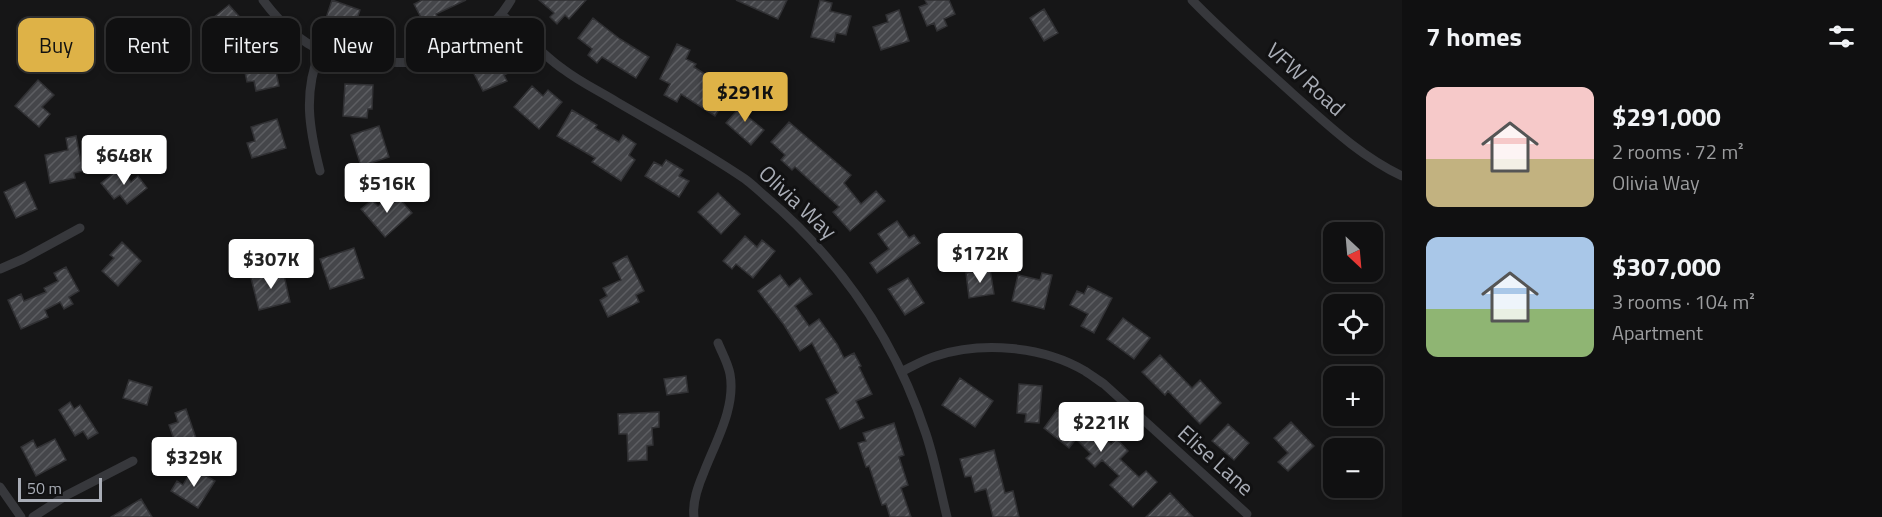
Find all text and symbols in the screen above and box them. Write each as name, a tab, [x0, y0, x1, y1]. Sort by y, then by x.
text: 7 homes	[1426, 17, 1522, 56]
chip: Buy	[18, 18, 94, 72]
chip: Rent	[106, 18, 190, 72]
chip: Filters	[202, 18, 300, 72]
chip: New	[312, 18, 394, 72]
chip: Apartment	[406, 18, 544, 72]
icon: filters	[1825, 20, 1858, 53]
street label: VFW Road	[1259, 34, 1353, 124]
pin: $291K	[703, 72, 787, 123]
text: $291K	[717, 76, 773, 107]
text: $291,000	[1612, 97, 1721, 136]
icon: home	[1474, 111, 1546, 183]
pin: $648K	[82, 135, 166, 186]
text: 2 rooms · 72 m²	[1612, 136, 1744, 167]
text: $648K	[96, 139, 152, 170]
street label: Olivia Way	[751, 157, 845, 248]
pin: $516K	[345, 163, 429, 214]
text: $516K	[359, 167, 415, 198]
text: Olivia Way	[1612, 167, 1700, 198]
north arrow	[1323, 222, 1383, 282]
map controls	[1323, 222, 1383, 498]
pin: $172K	[938, 233, 1022, 284]
text: $172K	[952, 237, 1008, 268]
pin: $307K	[229, 239, 313, 290]
text: $307K	[243, 243, 299, 274]
text: $307,000	[1612, 247, 1721, 286]
icon: home	[1474, 261, 1546, 333]
text: 3 rooms · 104 m²	[1612, 286, 1755, 317]
button: locate	[1323, 294, 1383, 354]
text: Apartment	[1612, 317, 1703, 348]
button: +	[1323, 366, 1383, 426]
pin: $221K	[1059, 402, 1143, 453]
text: $221K	[1073, 406, 1129, 437]
street label: Elise Lane	[1170, 416, 1262, 504]
pin: $329K	[152, 437, 236, 488]
button: −	[1323, 438, 1383, 498]
text: $329K	[166, 441, 222, 472]
scale bar	[18, 475, 102, 502]
text: 50 m	[27, 476, 62, 500]

